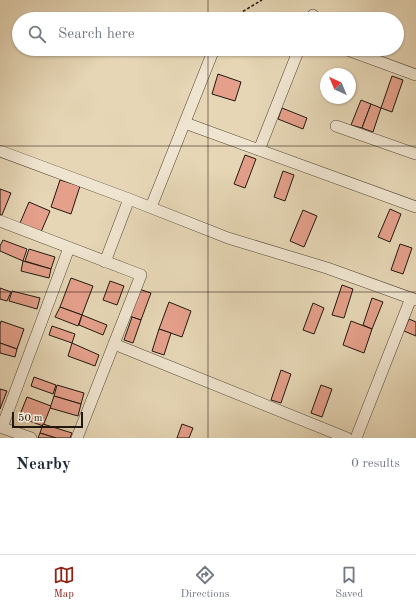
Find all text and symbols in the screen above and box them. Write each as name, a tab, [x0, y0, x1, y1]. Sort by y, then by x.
search box	[12, 12, 404, 56]
icon: search	[26, 23, 48, 45]
text: Search here	[58, 27, 135, 42]
north arrow	[320, 68, 356, 104]
scale bar	[12, 410, 83, 429]
text: 50 m	[18, 413, 43, 424]
text: Nearby	[16, 456, 71, 473]
text: 0 results	[351, 457, 400, 470]
tab: Map	[53, 564, 75, 602]
tab: Directions	[181, 564, 229, 602]
tab: Saved	[335, 564, 363, 602]

